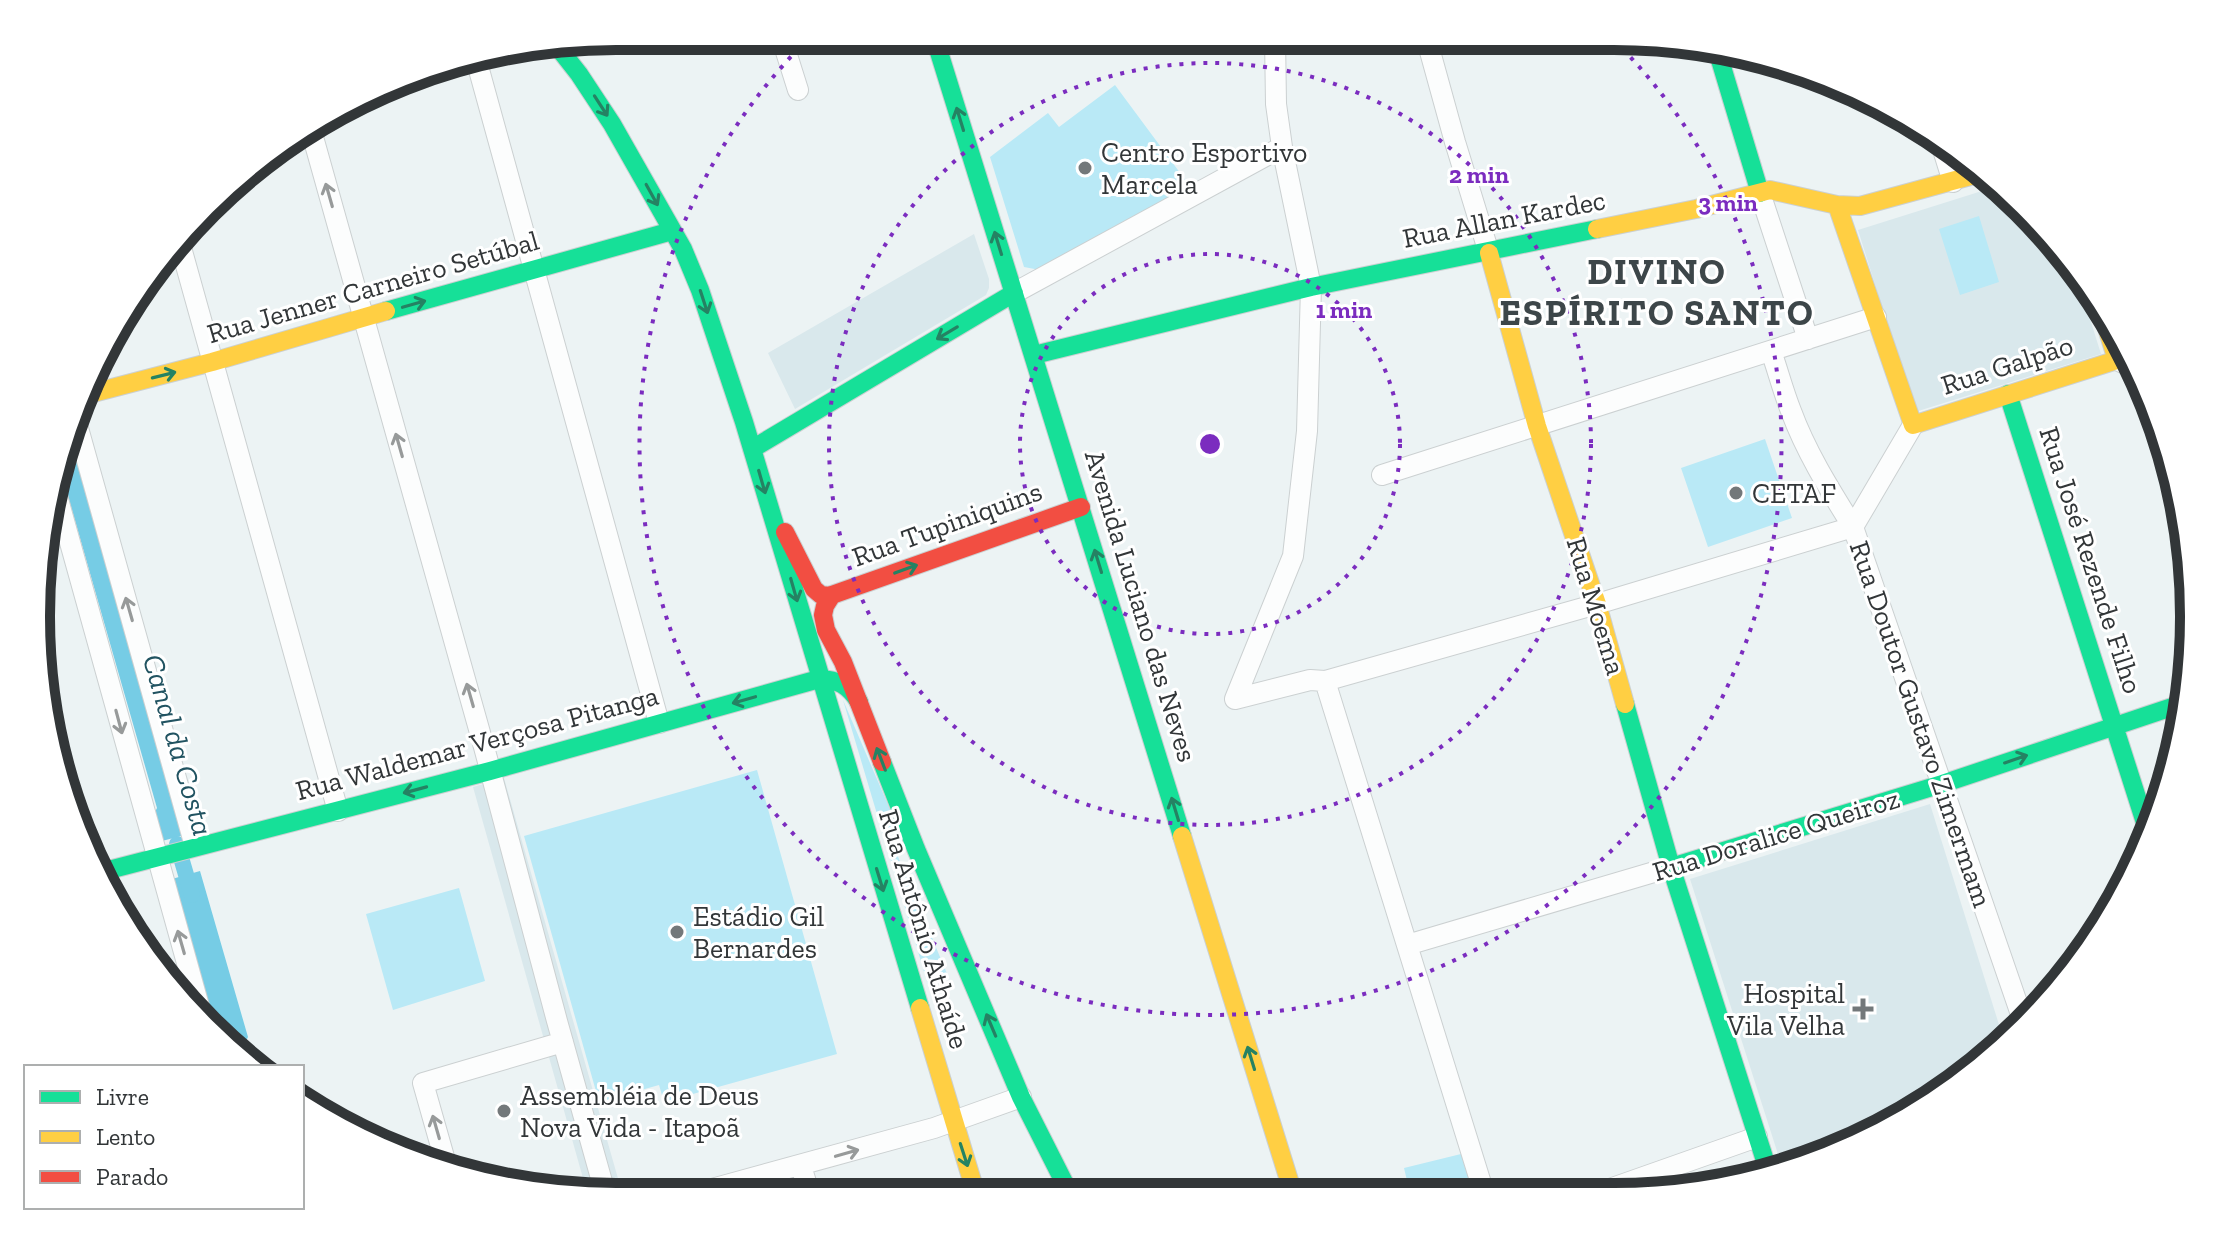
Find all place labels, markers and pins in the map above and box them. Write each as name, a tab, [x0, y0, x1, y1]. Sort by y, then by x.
place label: Centro Esportivo Marcela	[1101, 136, 1307, 201]
marker: Centro Esportivo Marcela	[1076, 159, 1094, 177]
centre of rings	[1196, 430, 1224, 458]
place label: CETAF	[1752, 477, 1836, 510]
marker: CETAF	[1727, 484, 1745, 502]
place label: Estádio Gil Bernardes	[693, 900, 824, 965]
marker: Estádio Gil Bernardes	[668, 923, 686, 941]
place label: Hospital Vila Velha	[1726, 977, 1845, 1042]
marker: Hospital Vila Velha	[1852, 998, 1874, 1020]
place label: Assembléia de Deus Nova Vida - Itapoã	[520, 1079, 759, 1144]
marker: Assembléia de Deus Nova Vida - Itapoã	[495, 1102, 513, 1120]

